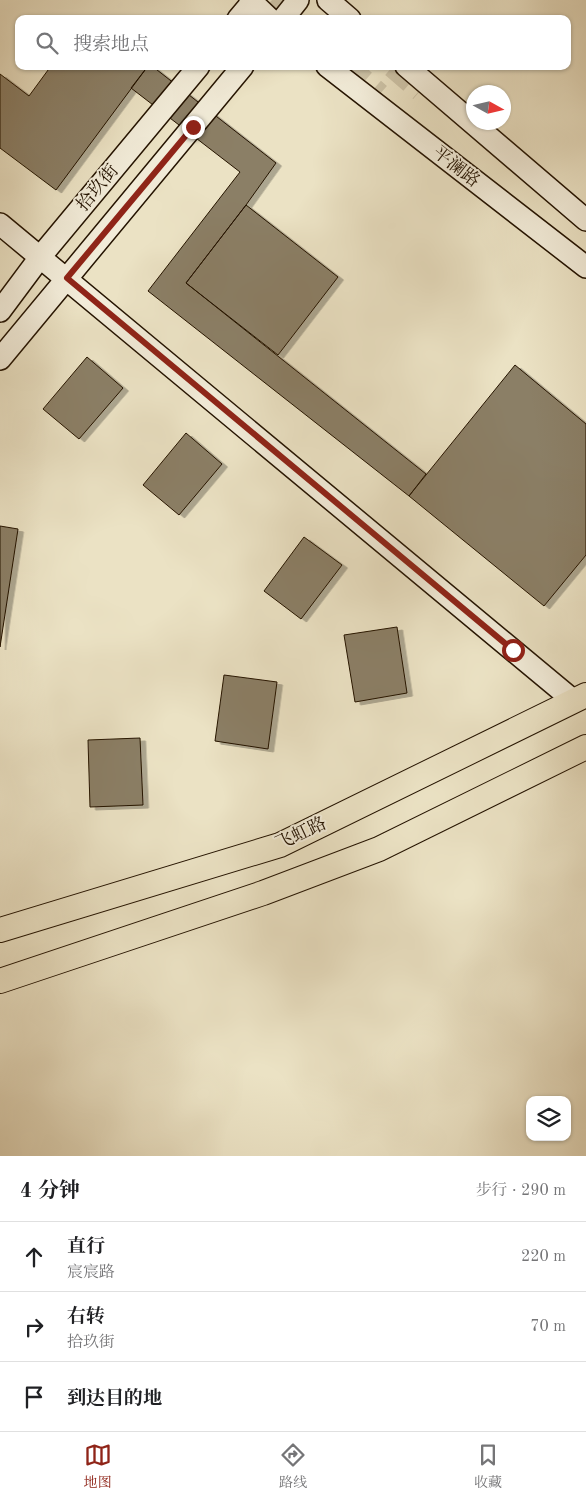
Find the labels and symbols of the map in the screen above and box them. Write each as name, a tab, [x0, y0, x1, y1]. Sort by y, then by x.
north arrow	[466, 85, 511, 130]
route end	[182, 116, 205, 139]
street label: 平澜路	[429, 142, 484, 191]
street label: 拾玖街	[72, 160, 122, 214]
route start	[502, 639, 525, 662]
street label: 飞虹路	[272, 813, 329, 854]

